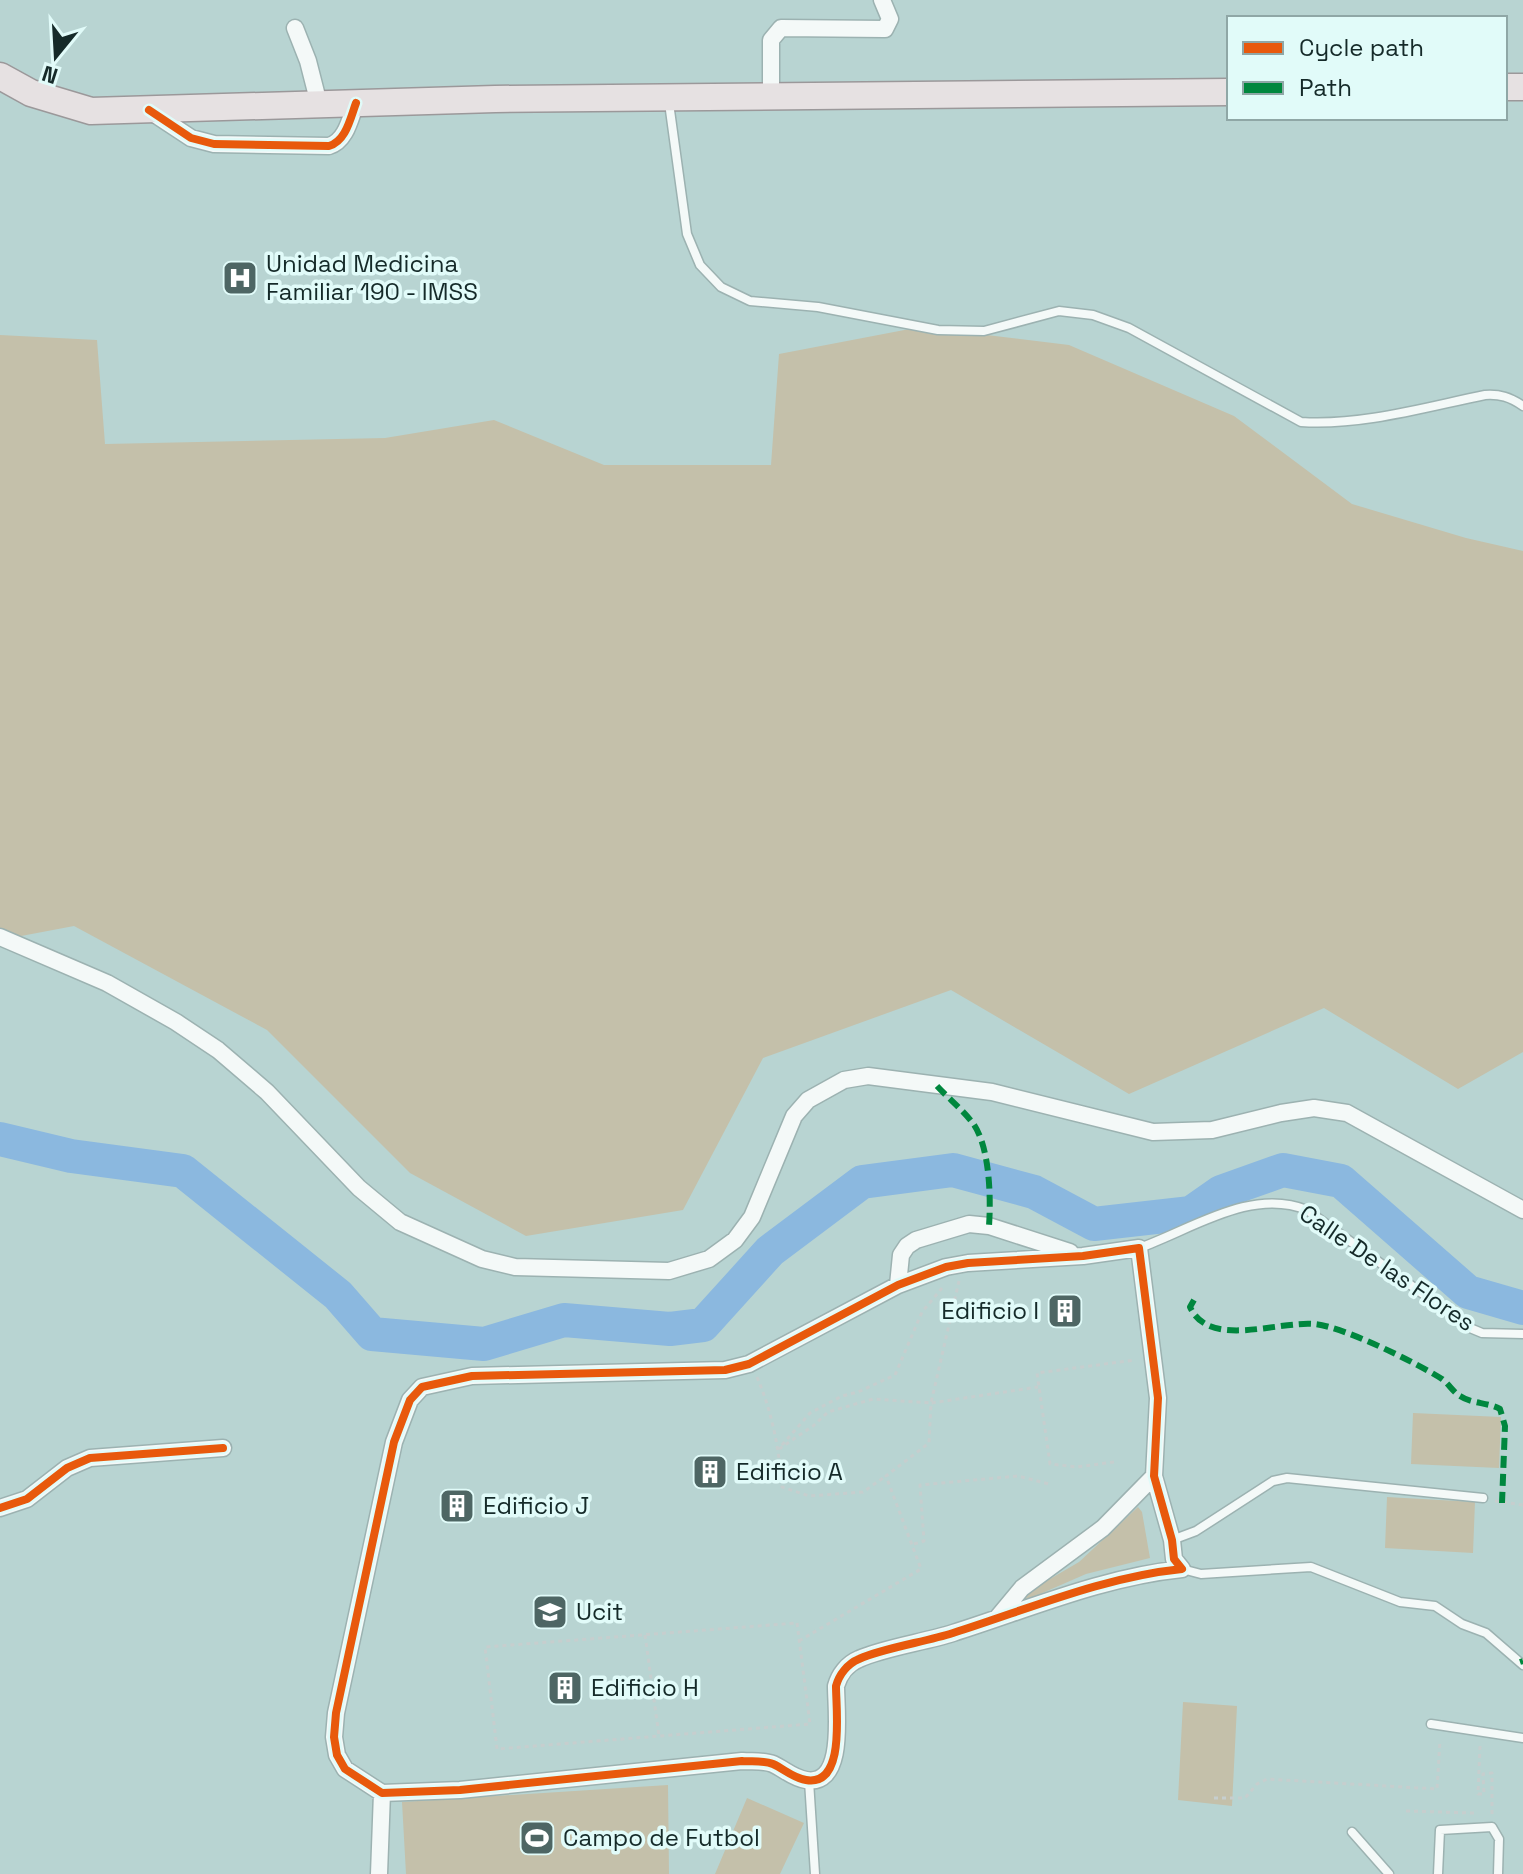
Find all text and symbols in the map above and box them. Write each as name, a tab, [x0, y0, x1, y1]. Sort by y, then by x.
north arrow	[16, 16, 96, 96]
legend	[1227, 16, 1507, 120]
text: Cycle path	[1299, 32, 1424, 63]
text: N	[38, 59, 61, 91]
text: Path	[1299, 72, 1352, 103]
place label: Unidad Medicina Familiar 190 - IMSS	[266, 248, 478, 307]
hospital icon: Unidad Medicina Familiar 190 - IMSS	[221, 259, 259, 297]
street label: Calle De las Flores	[1294, 1197, 1481, 1338]
building icon: Edificio I	[1046, 1292, 1084, 1330]
place label: Edificio I	[941, 1295, 1039, 1326]
building icon: Edificio A	[691, 1453, 729, 1491]
place label: Edificio A	[736, 1456, 843, 1487]
building icon: Edificio J	[438, 1487, 476, 1525]
place label: Edificio J	[483, 1490, 589, 1521]
school or university icon: Ucit	[531, 1593, 569, 1631]
place label: Ucit	[576, 1596, 623, 1627]
building icon: Edificio H	[546, 1669, 584, 1707]
place label: Edificio H	[591, 1672, 699, 1703]
sports icon: Campo de Futbol	[518, 1819, 556, 1857]
place label: Campo de Futbol	[563, 1822, 760, 1853]

